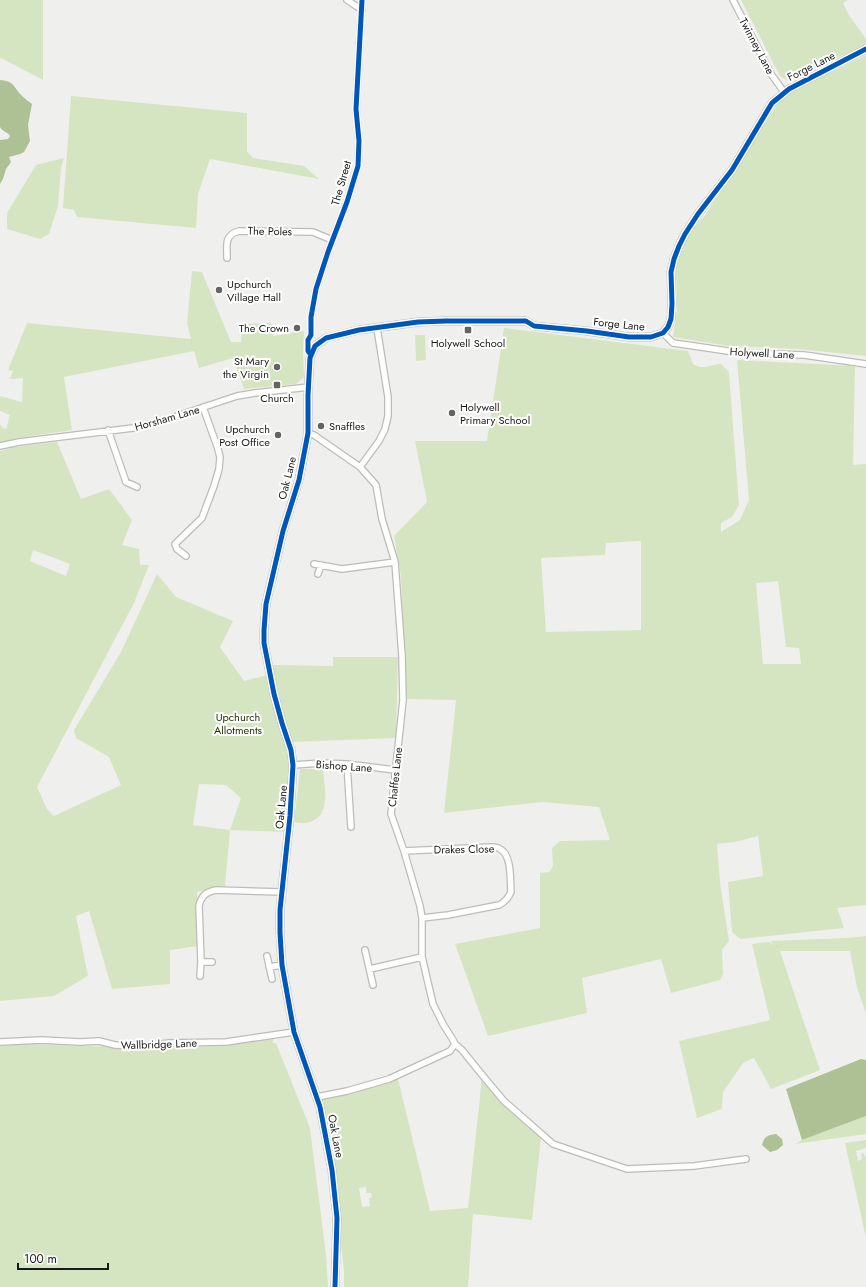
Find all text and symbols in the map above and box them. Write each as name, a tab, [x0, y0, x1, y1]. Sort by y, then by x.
street label: Twinney Lane	[735, 15, 779, 77]
street label: Forge Lane	[784, 47, 838, 85]
street label: The Street	[327, 158, 355, 207]
street label: The Poles	[248, 223, 293, 239]
place label: Upchurch Village Hall	[227, 276, 281, 305]
marker: Upchurch Village Hall	[214, 285, 224, 295]
street label: Forge Lane	[592, 313, 646, 335]
place label: The Crown	[239, 320, 289, 336]
marker: The Crown	[292, 323, 302, 333]
marker: Holywell School	[463, 325, 473, 335]
place label: Holywell School	[431, 335, 505, 351]
street label: Holywell Lane	[729, 343, 795, 363]
place label: St Mary the Virgin	[223, 353, 269, 382]
marker: St Mary the Virgin	[272, 362, 282, 372]
marker: Church	[272, 380, 282, 390]
place label: Church	[260, 390, 294, 406]
place label: Holywell Primary School	[460, 399, 530, 428]
street label: Horsham Lane	[133, 401, 202, 435]
marker: Holywell Primary School	[447, 408, 457, 418]
place label: Snaffles	[329, 418, 366, 434]
place label: Upchurch Post Office	[219, 421, 270, 450]
marker: Snaffles	[316, 421, 326, 431]
marker: Upchurch Post Office	[273, 430, 283, 440]
street label: Oak Lane	[274, 454, 300, 501]
park label: Upchurch Allotments	[214, 709, 263, 738]
street label: Chaffes Lane	[384, 746, 406, 808]
street label: Bishop Lane	[315, 756, 373, 776]
street label: Oak Lane	[271, 784, 291, 830]
street label: Drakes Close	[433, 840, 495, 858]
street label: Wallbridge Lane	[121, 1035, 198, 1053]
street label: Oak Lane	[324, 1113, 348, 1159]
scale bar	[18, 1245, 108, 1271]
text: 100 m	[24, 1250, 57, 1268]

